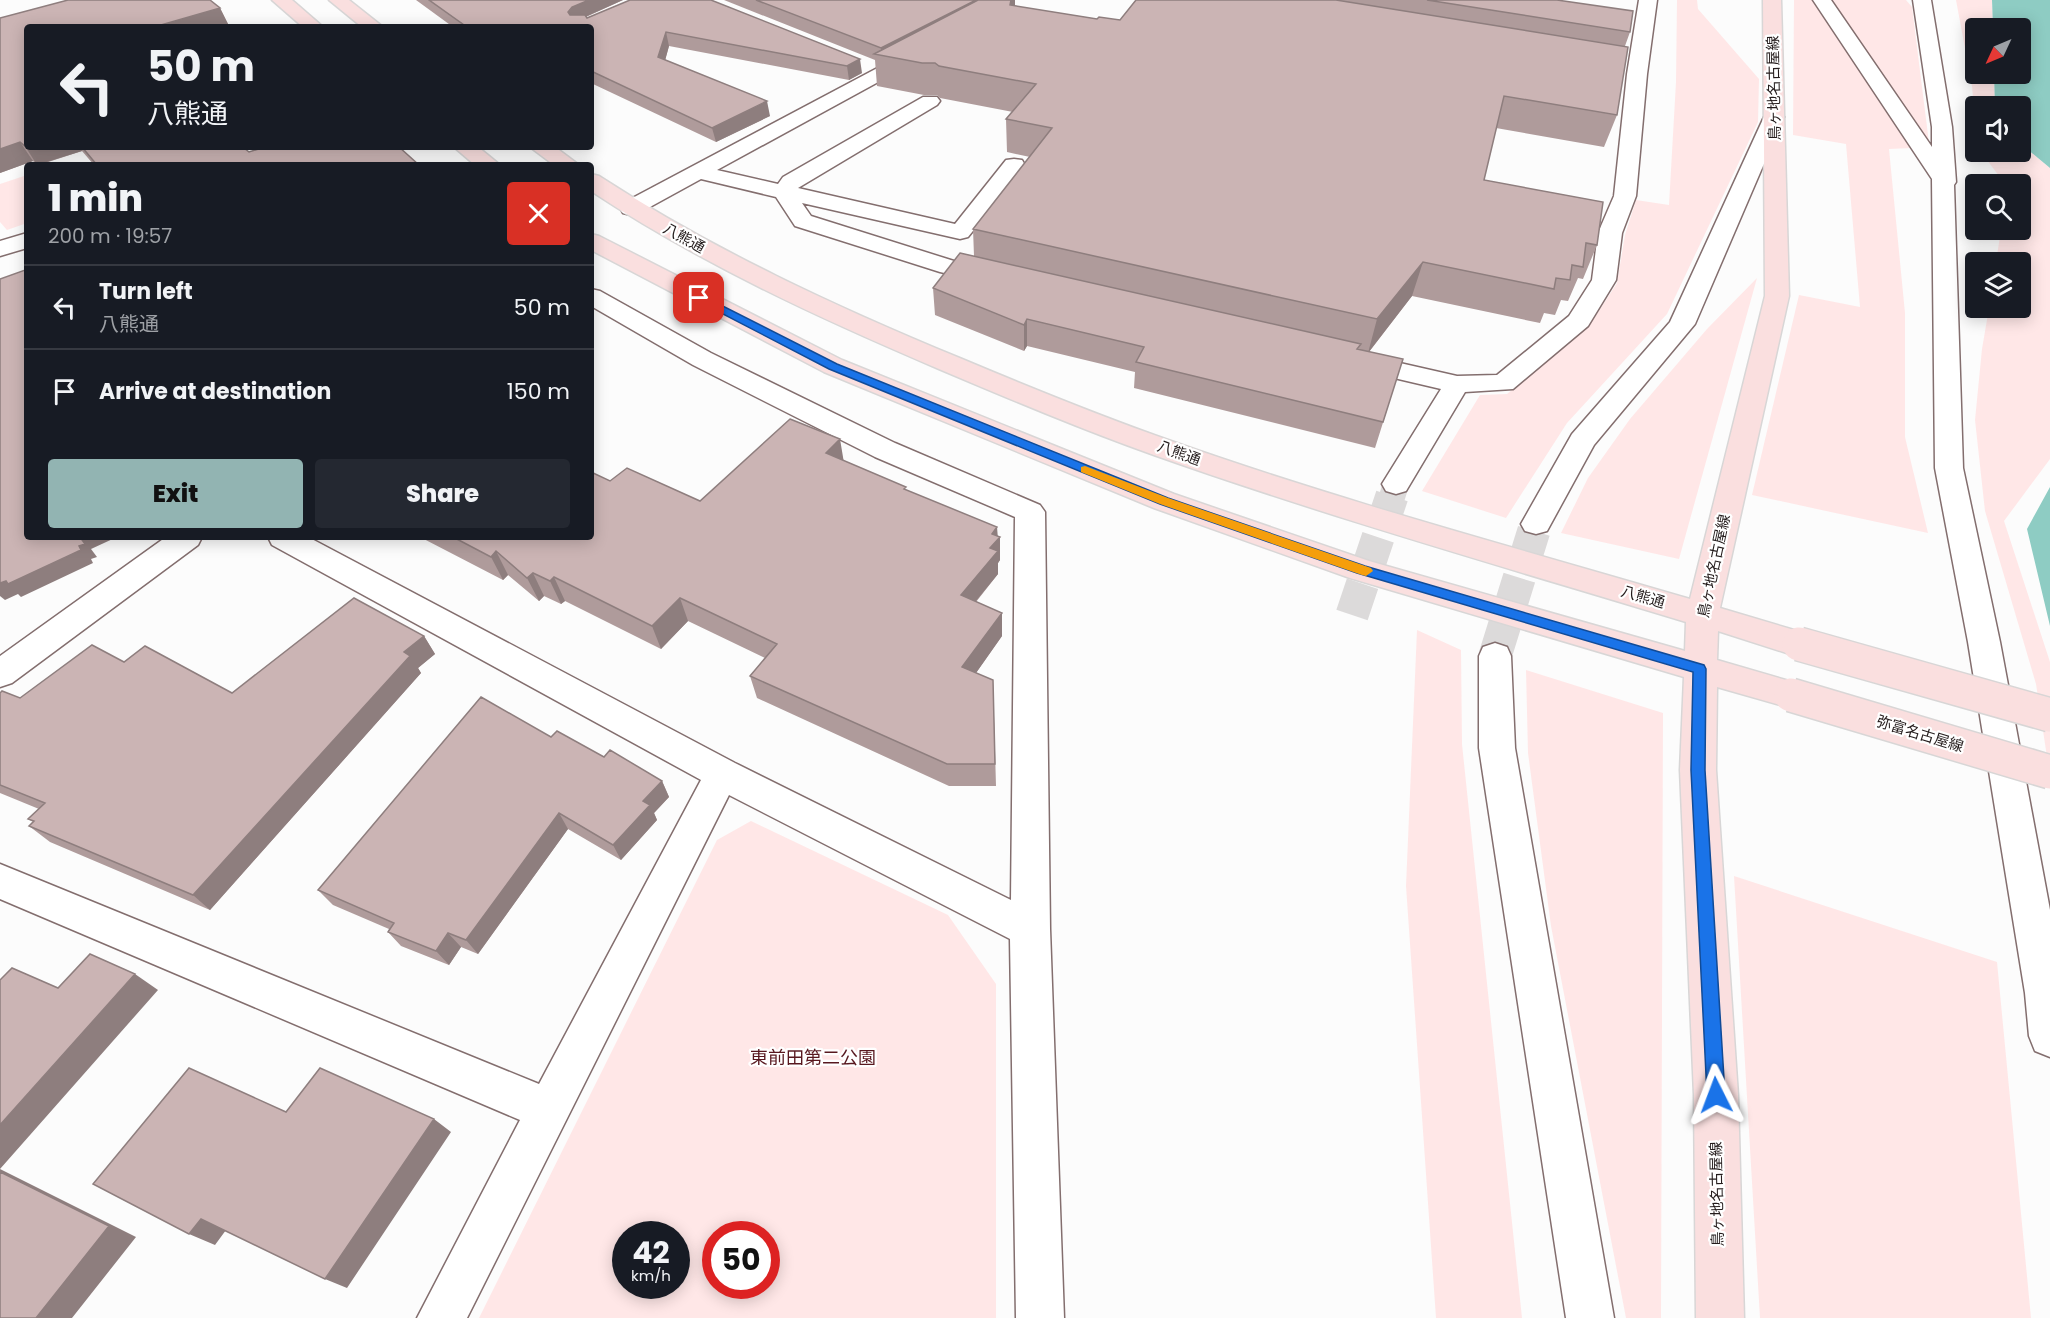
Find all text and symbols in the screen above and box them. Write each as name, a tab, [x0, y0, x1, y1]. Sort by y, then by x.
north arrow	[1965, 18, 2031, 84]
map controls	[1965, 18, 2031, 318]
street label: 鳥ヶ地名古屋線	[1762, 35, 1785, 141]
text: 50 m	[147, 37, 255, 96]
icon: left	[48, 48, 126, 126]
text: 八熊通	[147, 95, 228, 132]
button: sound	[1965, 96, 2031, 162]
text: 1 min	[48, 173, 143, 224]
button: search	[1965, 174, 2031, 240]
button: close	[507, 182, 570, 245]
street label: 八熊通	[659, 217, 709, 258]
text: 200 m · 19:57	[48, 222, 172, 250]
button: layers	[1965, 252, 2031, 318]
pin	[673, 272, 724, 323]
text: Turn left	[99, 276, 193, 307]
icon: arrive	[682, 281, 715, 314]
icon: left	[48, 291, 81, 324]
text: 50 m	[514, 292, 570, 323]
text: 八熊通	[99, 310, 159, 338]
icon: arrive	[48, 375, 81, 408]
text: Arrive at destination	[99, 376, 331, 407]
text: 150 m	[507, 376, 570, 407]
street label: 八熊通	[1154, 435, 1204, 470]
button: Exit	[48, 459, 303, 528]
button: Share	[315, 459, 570, 528]
street label: 鳥ヶ地名古屋線	[1692, 512, 1735, 619]
street label: 八熊通	[1619, 580, 1668, 613]
street label: 弥富名古屋線	[1874, 710, 1966, 757]
park label: 東前田第二公園	[750, 1045, 876, 1070]
position arrow	[1684, 1063, 1748, 1127]
street label: 鳥ヶ地名古屋線	[1705, 1141, 1728, 1247]
speed limit sign: 50	[702, 1221, 780, 1299]
text: 42	[632, 1231, 670, 1274]
text: km/h	[631, 1265, 671, 1286]

